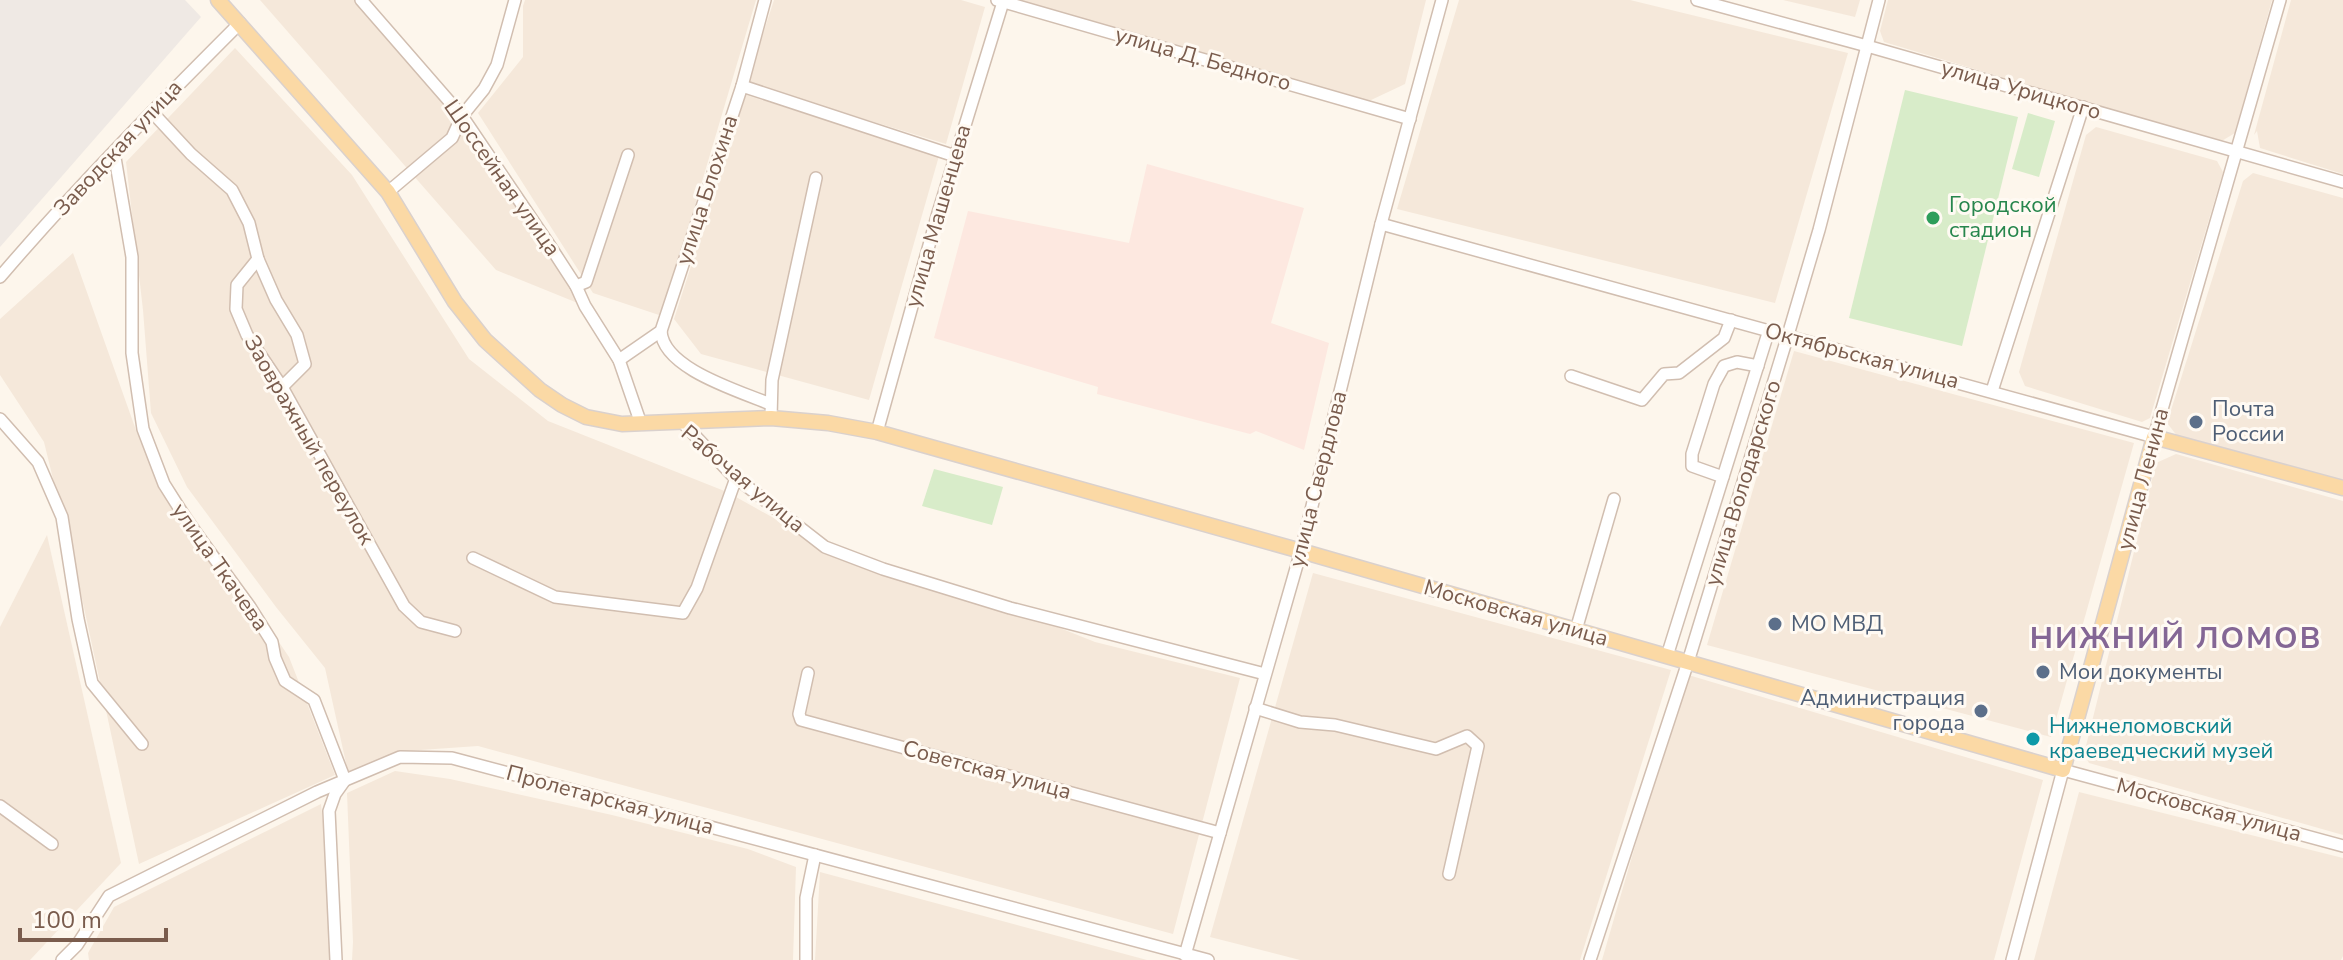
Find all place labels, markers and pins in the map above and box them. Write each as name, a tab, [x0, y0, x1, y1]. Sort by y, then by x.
place label: Городской стадион	[1949, 190, 2057, 245]
marker: Городской стадион	[1924, 209, 1942, 227]
place label: Почта России	[2212, 394, 2285, 449]
marker: Почта России	[2187, 413, 2205, 431]
place label: МО МВД	[1791, 609, 1883, 639]
marker: МО МВД	[1766, 615, 1784, 633]
place label: Мои документы	[2059, 657, 2223, 687]
marker: Мои документы	[2034, 663, 2052, 681]
place label: Администрация города	[1800, 683, 1965, 738]
marker: Администрация города	[1972, 702, 1990, 720]
place label: Нижнеломовский краеведческий музей	[2049, 711, 2273, 766]
marker: Нижнеломовский краеведческий музей	[2024, 730, 2042, 748]

